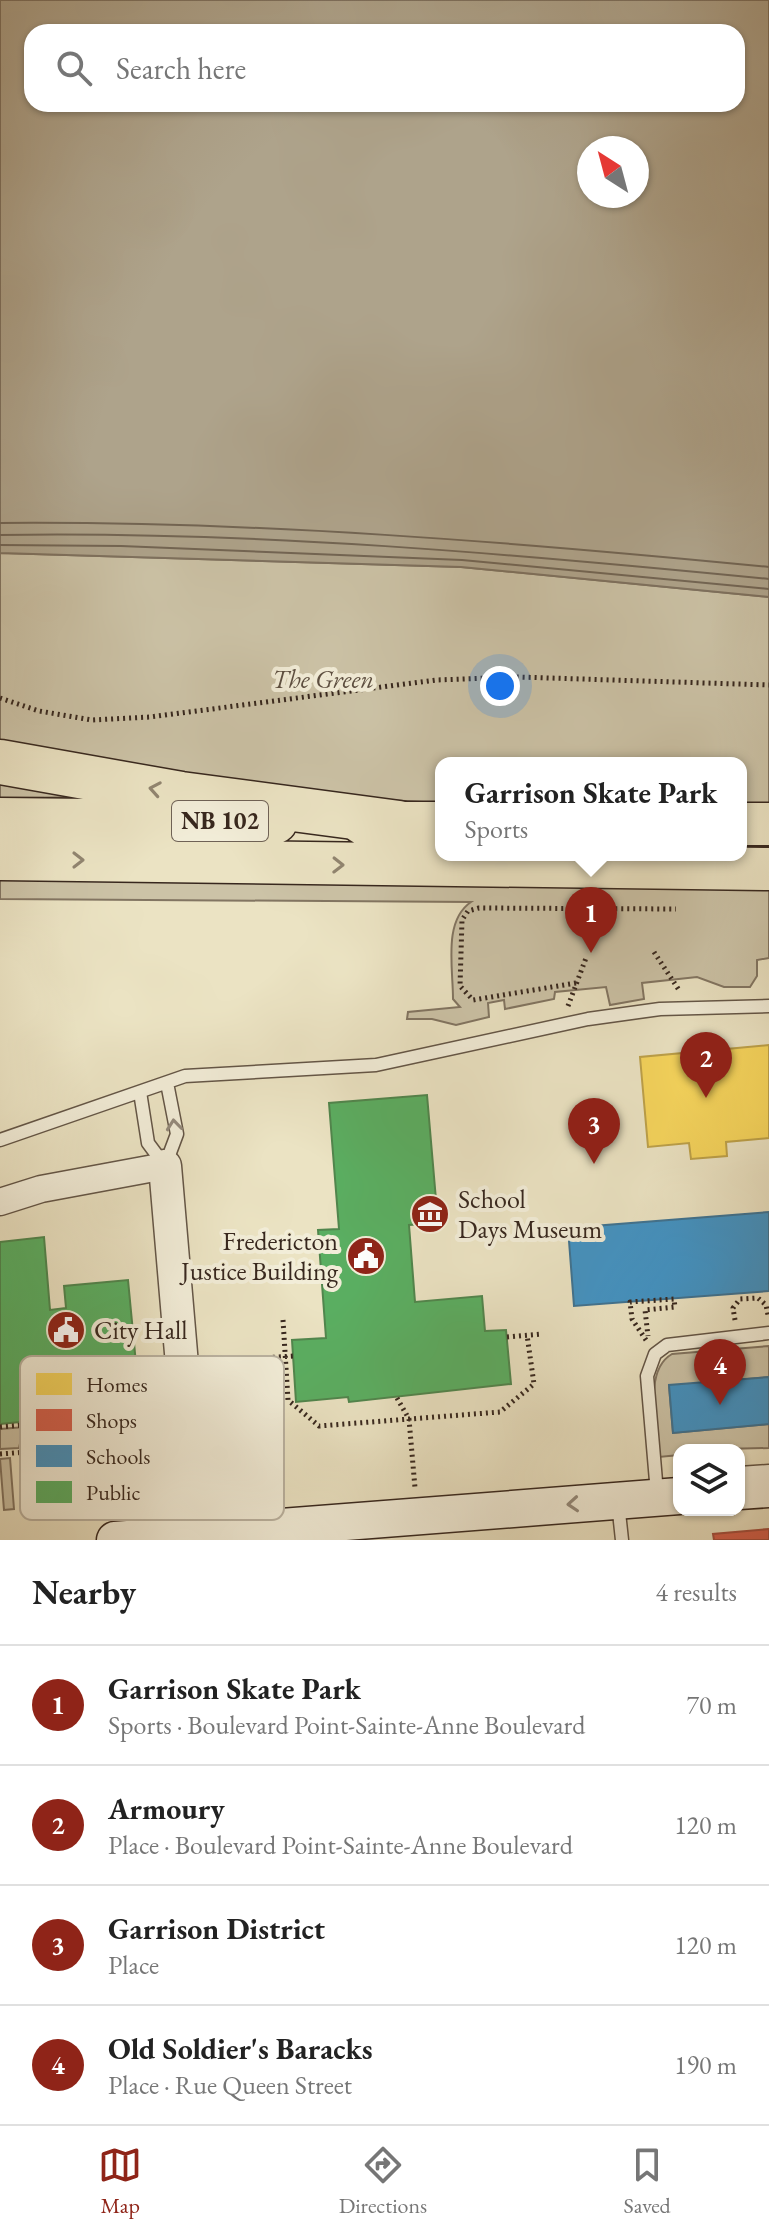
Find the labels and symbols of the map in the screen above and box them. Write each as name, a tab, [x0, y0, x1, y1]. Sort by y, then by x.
north arrow	[577, 136, 649, 208]
park label: The Green	[272, 662, 374, 696]
your location	[480, 666, 520, 706]
one-way arrow	[149, 782, 162, 799]
road number: NB 102	[172, 801, 268, 841]
one-way arrow	[72, 851, 85, 869]
one-way arrow	[332, 856, 345, 874]
pin: 1	[565, 887, 617, 953]
pin: 2	[680, 1032, 732, 1098]
pin: 3	[568, 1098, 620, 1164]
one-way arrow	[166, 1118, 183, 1131]
place label: School Days Museum	[458, 1182, 602, 1246]
museum icon: School Days Museum	[409, 1193, 451, 1235]
place label: Fredericton Justice Building	[179, 1224, 339, 1288]
public building icon: Fredericton Justice Building	[345, 1235, 387, 1277]
public building icon: City Hall	[45, 1309, 87, 1351]
place label: City Hall	[94, 1313, 188, 1347]
pin: 4	[694, 1339, 746, 1405]
legend	[20, 1356, 284, 1520]
text: Homes	[86, 1370, 148, 1399]
text: Shops	[86, 1406, 137, 1435]
text: Schools	[86, 1442, 150, 1471]
text: Public	[86, 1478, 140, 1507]
one-way arrow	[566, 1495, 579, 1512]

